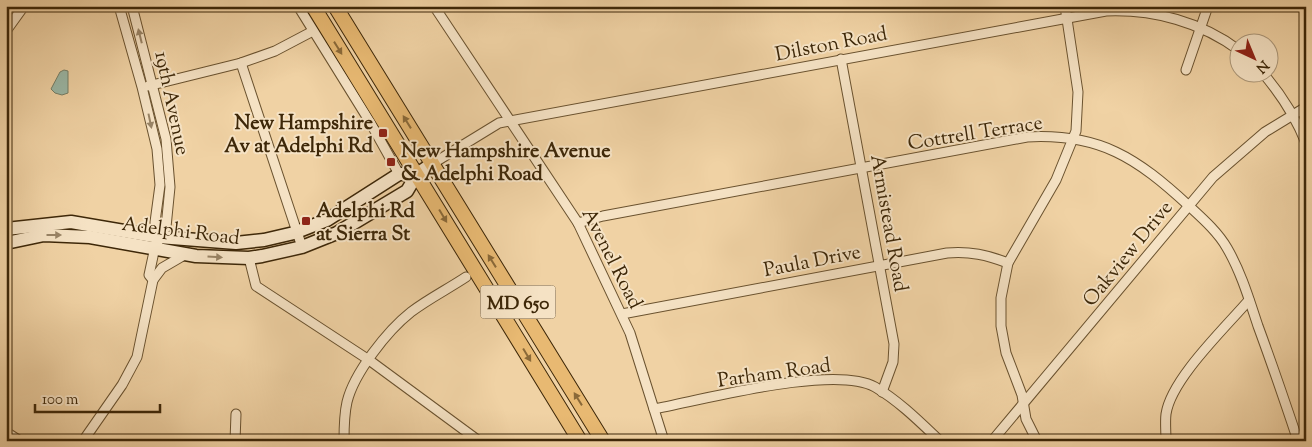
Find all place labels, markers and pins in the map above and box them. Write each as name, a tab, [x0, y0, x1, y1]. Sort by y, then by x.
place label: New Hampshire Av at Adelphi Rd	[224, 110, 374, 162]
marker: New Hampshire Av at Adelphi Rd	[377, 127, 389, 139]
place label: New Hampshire Avenue & Adelphi Road	[401, 138, 610, 190]
marker: New Hampshire Avenue & Adelphi Road	[385, 156, 397, 168]
place label: Adelphi Rd at Sierra St	[316, 198, 415, 250]
marker: Adelphi Rd at Sierra St	[300, 215, 312, 227]

